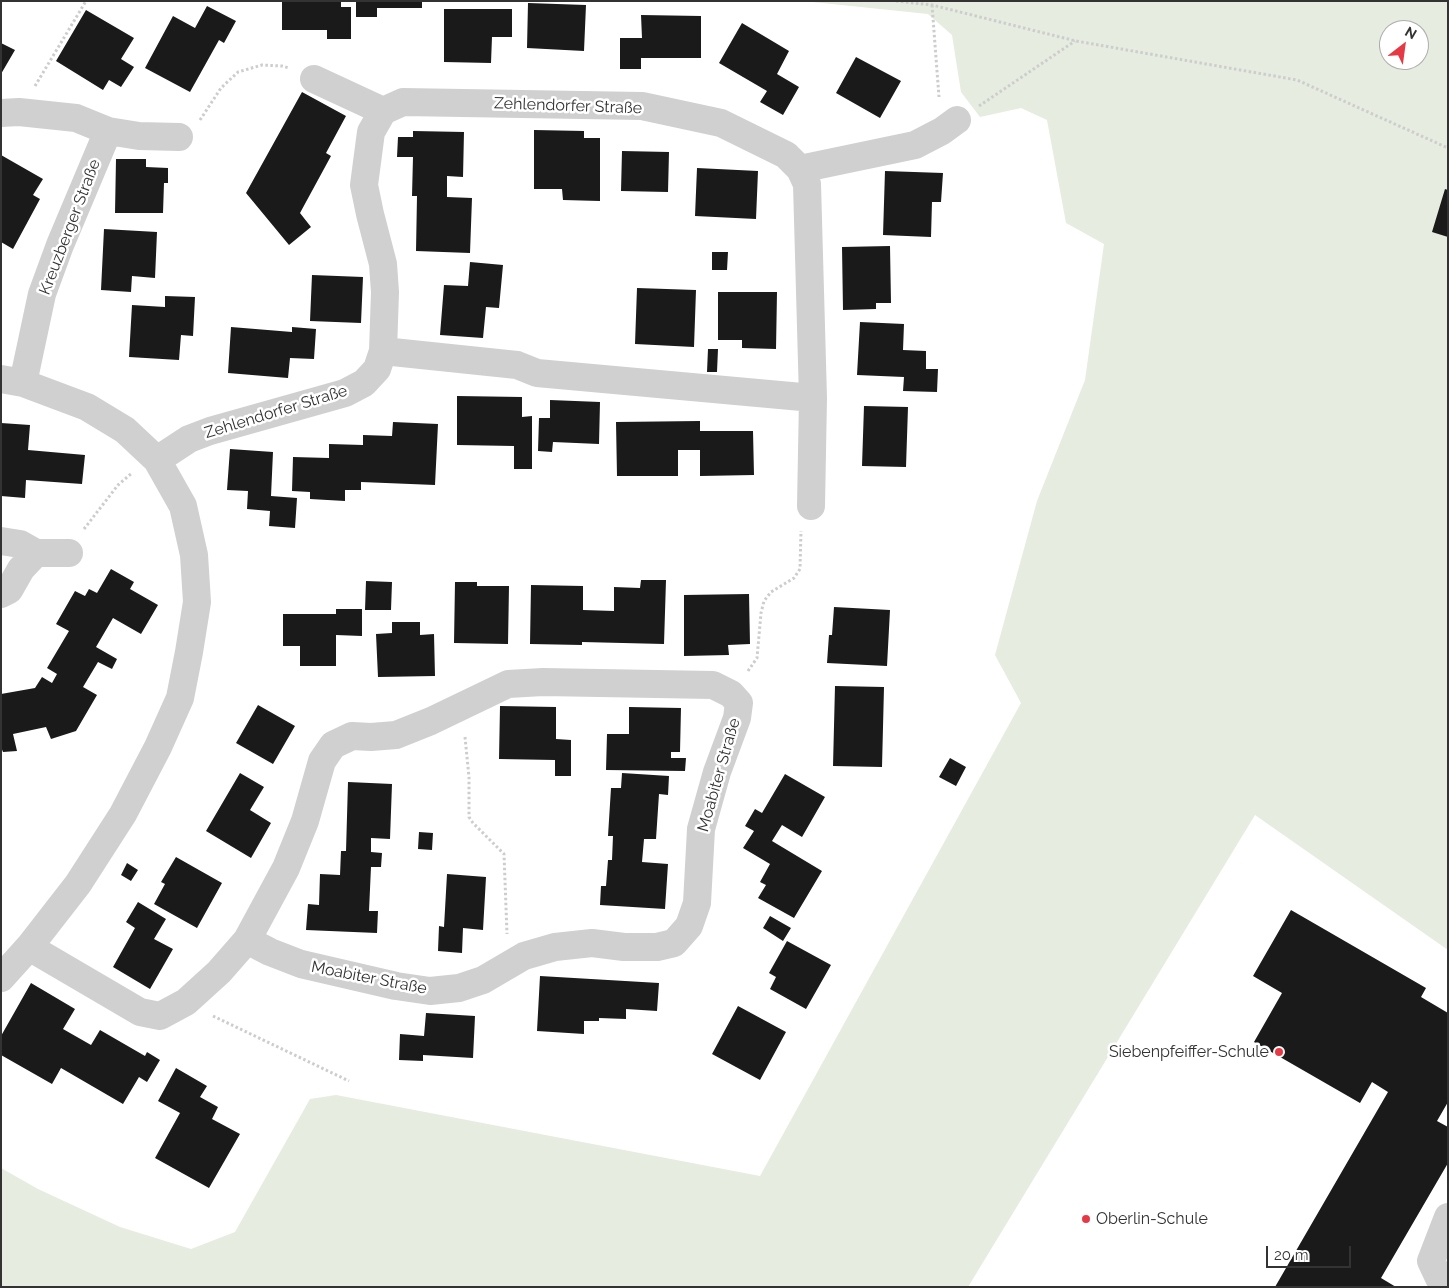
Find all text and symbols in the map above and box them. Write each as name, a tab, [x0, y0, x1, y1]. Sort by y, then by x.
north arrow	[1379, 20, 1429, 70]
text: N	[1402, 23, 1420, 42]
street label: Zehlendorfer Straße	[494, 94, 642, 118]
street label: Kreuzberger Straße	[35, 157, 105, 297]
street label: Zehlendorfer Straße	[202, 381, 350, 443]
street label: Moabiter Straße	[694, 716, 744, 834]
street label: Moabiter Straße	[310, 957, 428, 999]
place label: Siebenpfeiffer-Schule	[1109, 1042, 1269, 1062]
marker: Siebenpfeiffer-Schule	[1273, 1046, 1285, 1058]
place label: Oberlin-Schule	[1096, 1209, 1208, 1229]
marker: Oberlin-Schule	[1080, 1213, 1092, 1225]
scale bar	[1269, 1236, 1354, 1268]
text: 20 m	[1274, 1246, 1309, 1264]

